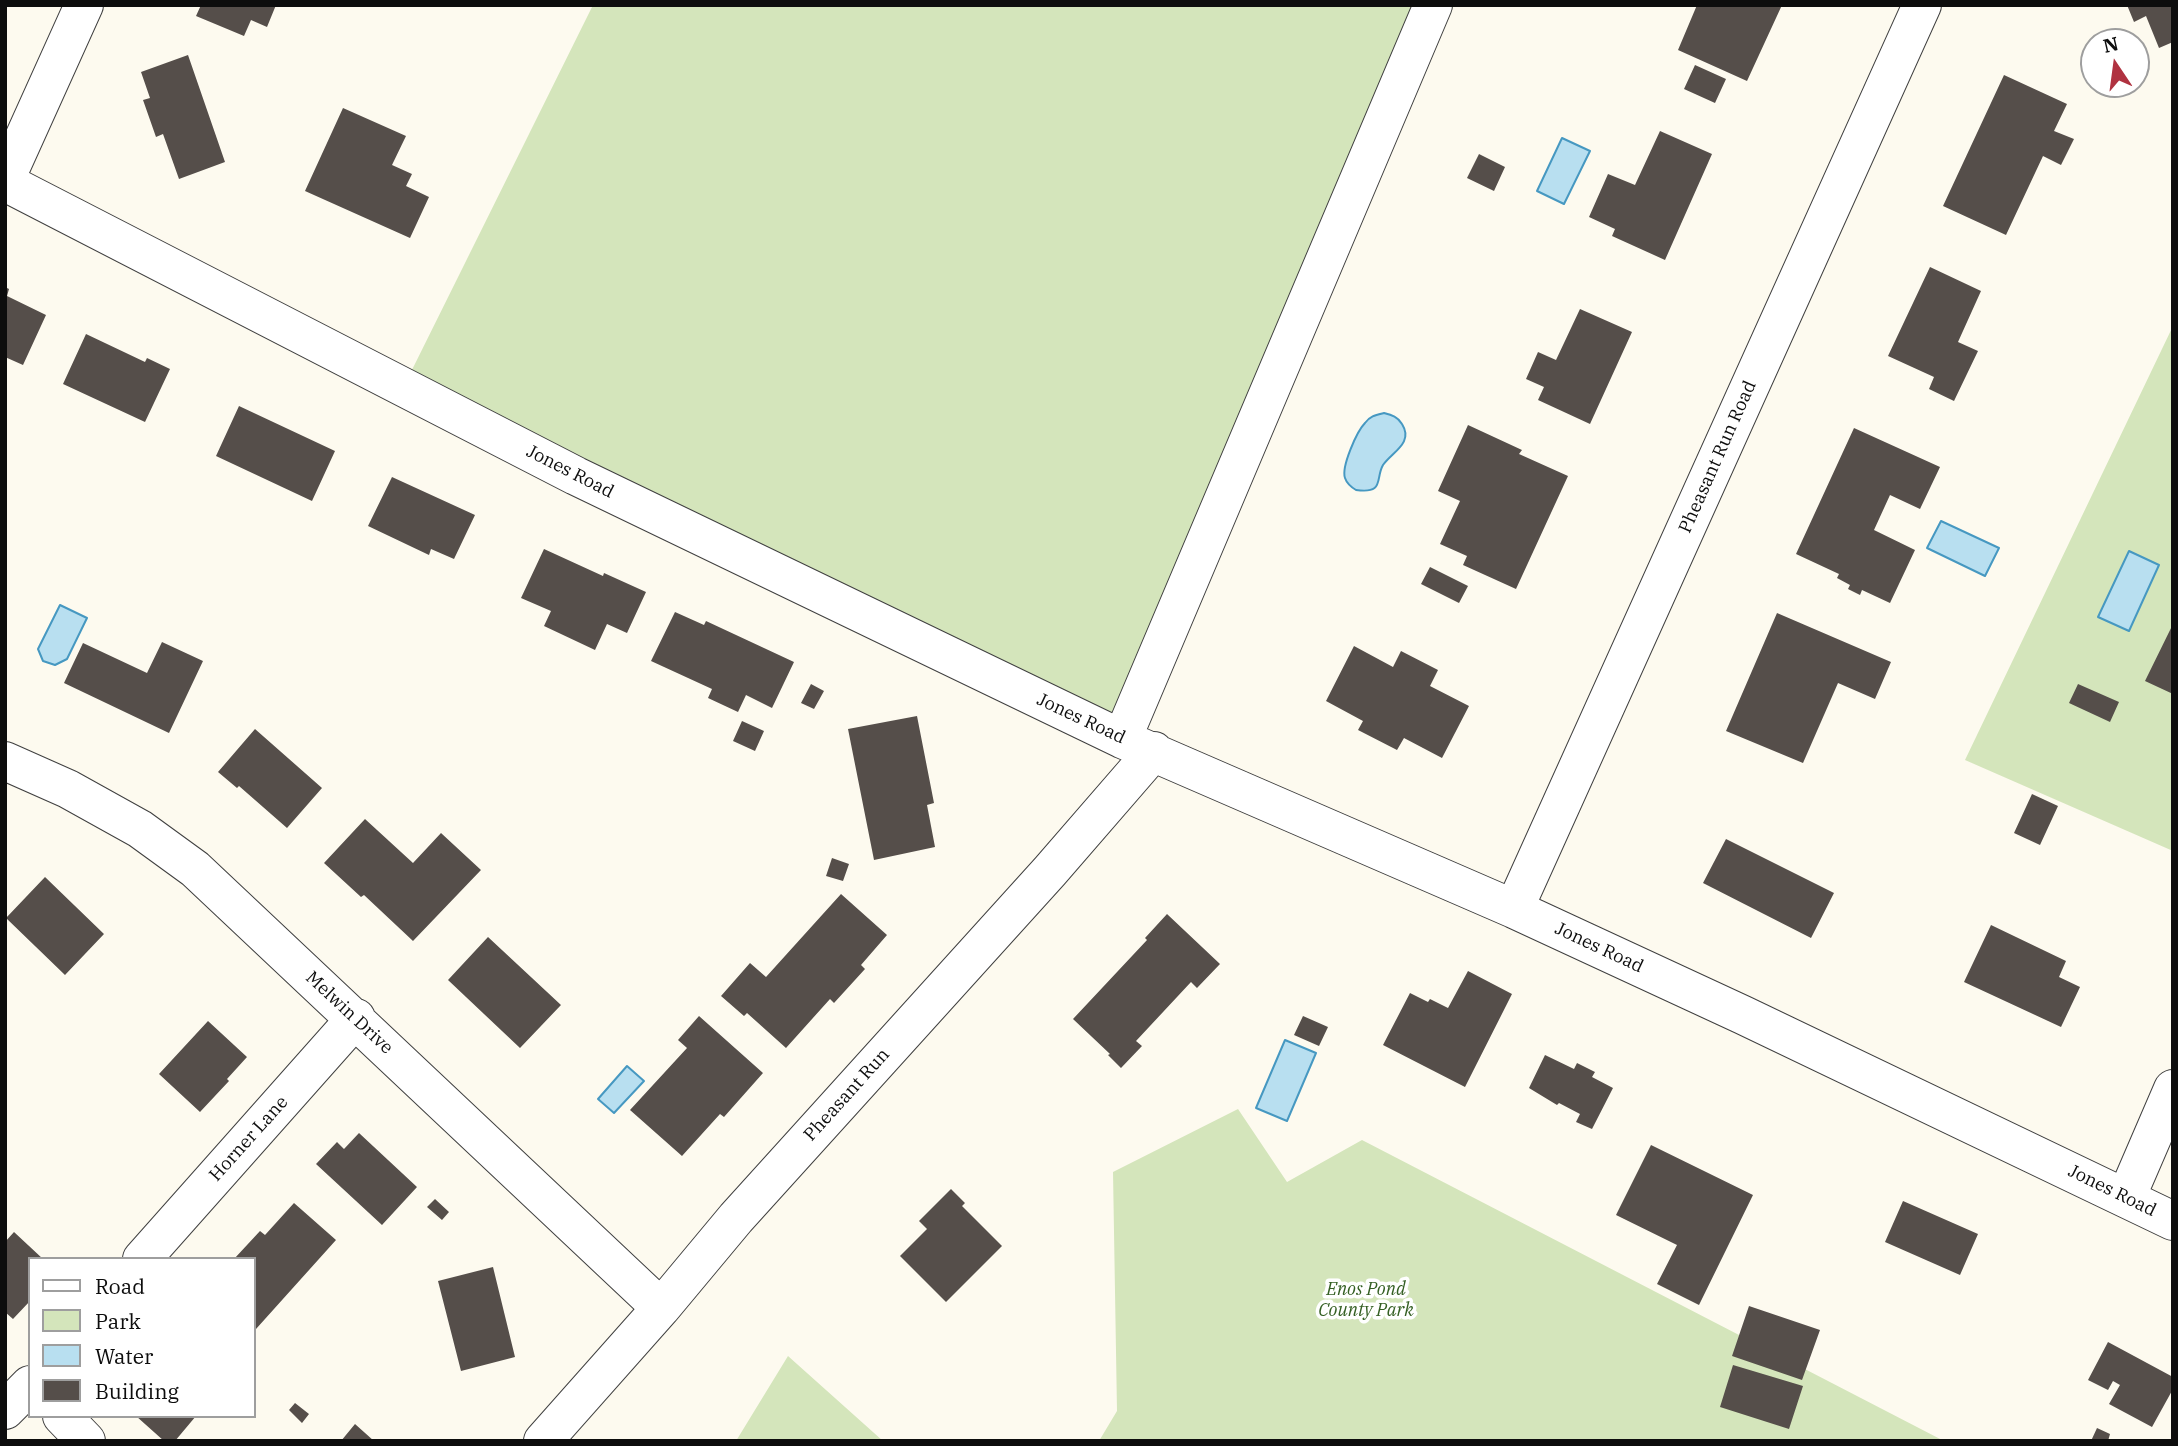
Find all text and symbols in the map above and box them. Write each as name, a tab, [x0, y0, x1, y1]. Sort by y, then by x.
north arrow	[2080, 28, 2150, 98]
text: N	[2101, 31, 2121, 58]
street label: Pheasant Run Road	[1675, 377, 1761, 537]
street label: Jones Road	[523, 441, 617, 503]
street label: Jones Road	[1033, 689, 1129, 749]
street label: Jones Road	[1551, 918, 1647, 978]
street label: Melwin Drive	[301, 967, 397, 1059]
street label: Pheasant Run	[800, 1044, 894, 1146]
street label: Horner Lane	[205, 1092, 293, 1186]
street label: Jones Road	[2064, 1160, 2160, 1222]
legend	[28, 1257, 256, 1418]
text: Road	[95, 1272, 145, 1300]
park label: Enos Pond County Park	[1318, 1279, 1414, 1322]
text: Park	[95, 1307, 141, 1335]
text: Water	[95, 1342, 153, 1370]
text: Building	[95, 1377, 179, 1405]

